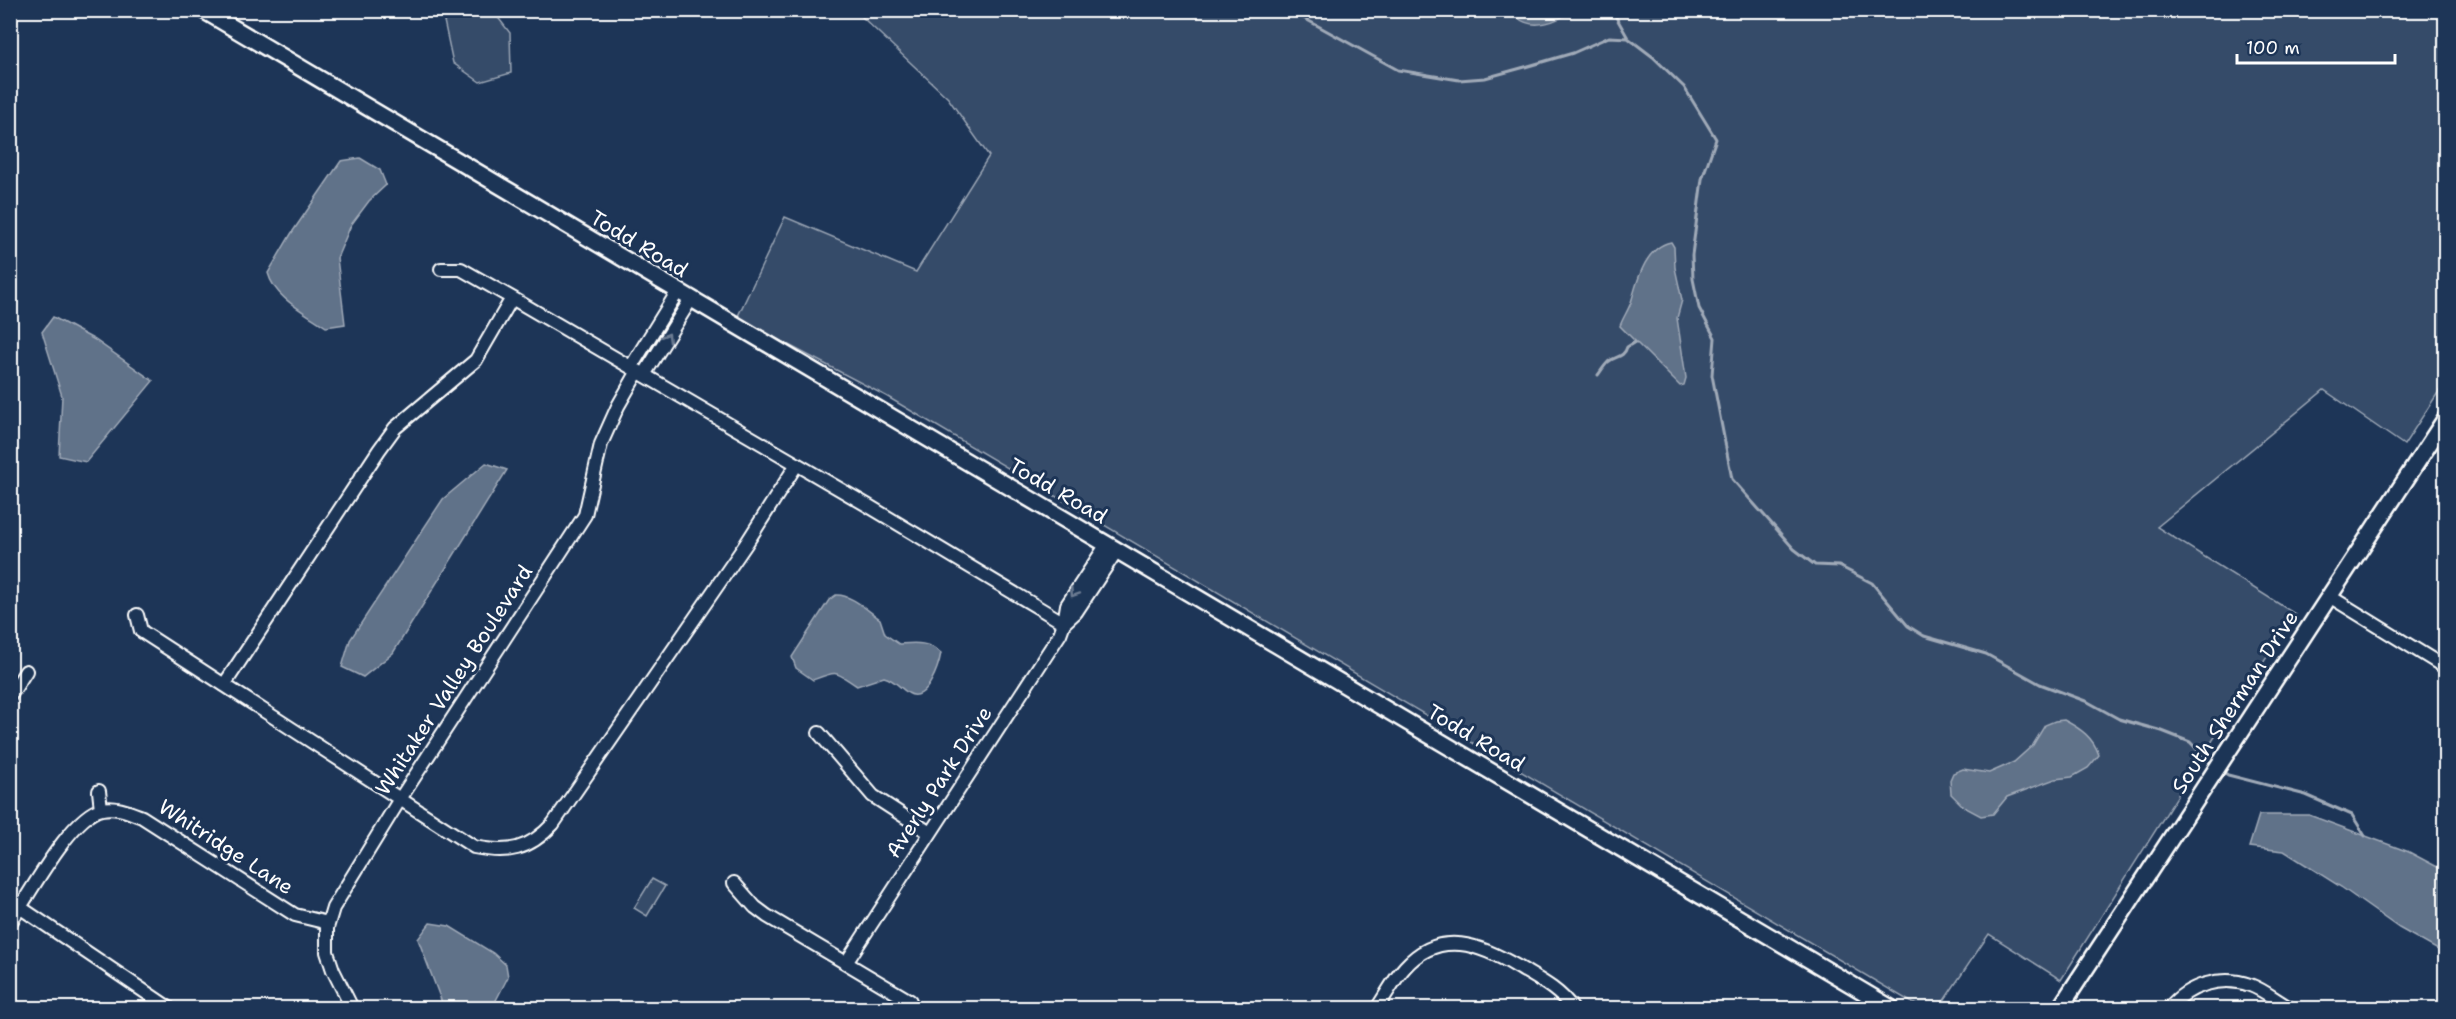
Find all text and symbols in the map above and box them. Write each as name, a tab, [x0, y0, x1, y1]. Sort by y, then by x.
scale bar	[2237, 27, 2394, 65]
text: 100 m	[2246, 36, 2300, 60]
street label: Todd Road	[585, 204, 693, 284]
one-way arrow	[660, 333, 672, 343]
street label: Todd Road	[1004, 451, 1112, 531]
street label: Whitaker Valley Boulevard	[369, 559, 539, 801]
one-way arrow	[1070, 587, 1082, 597]
street label: South Sherman Drive	[2165, 605, 2305, 799]
street label: Todd Road	[1422, 698, 1530, 778]
street label: Averly Park Drive	[879, 701, 999, 863]
street label: Whitridge Lane	[153, 793, 299, 901]

